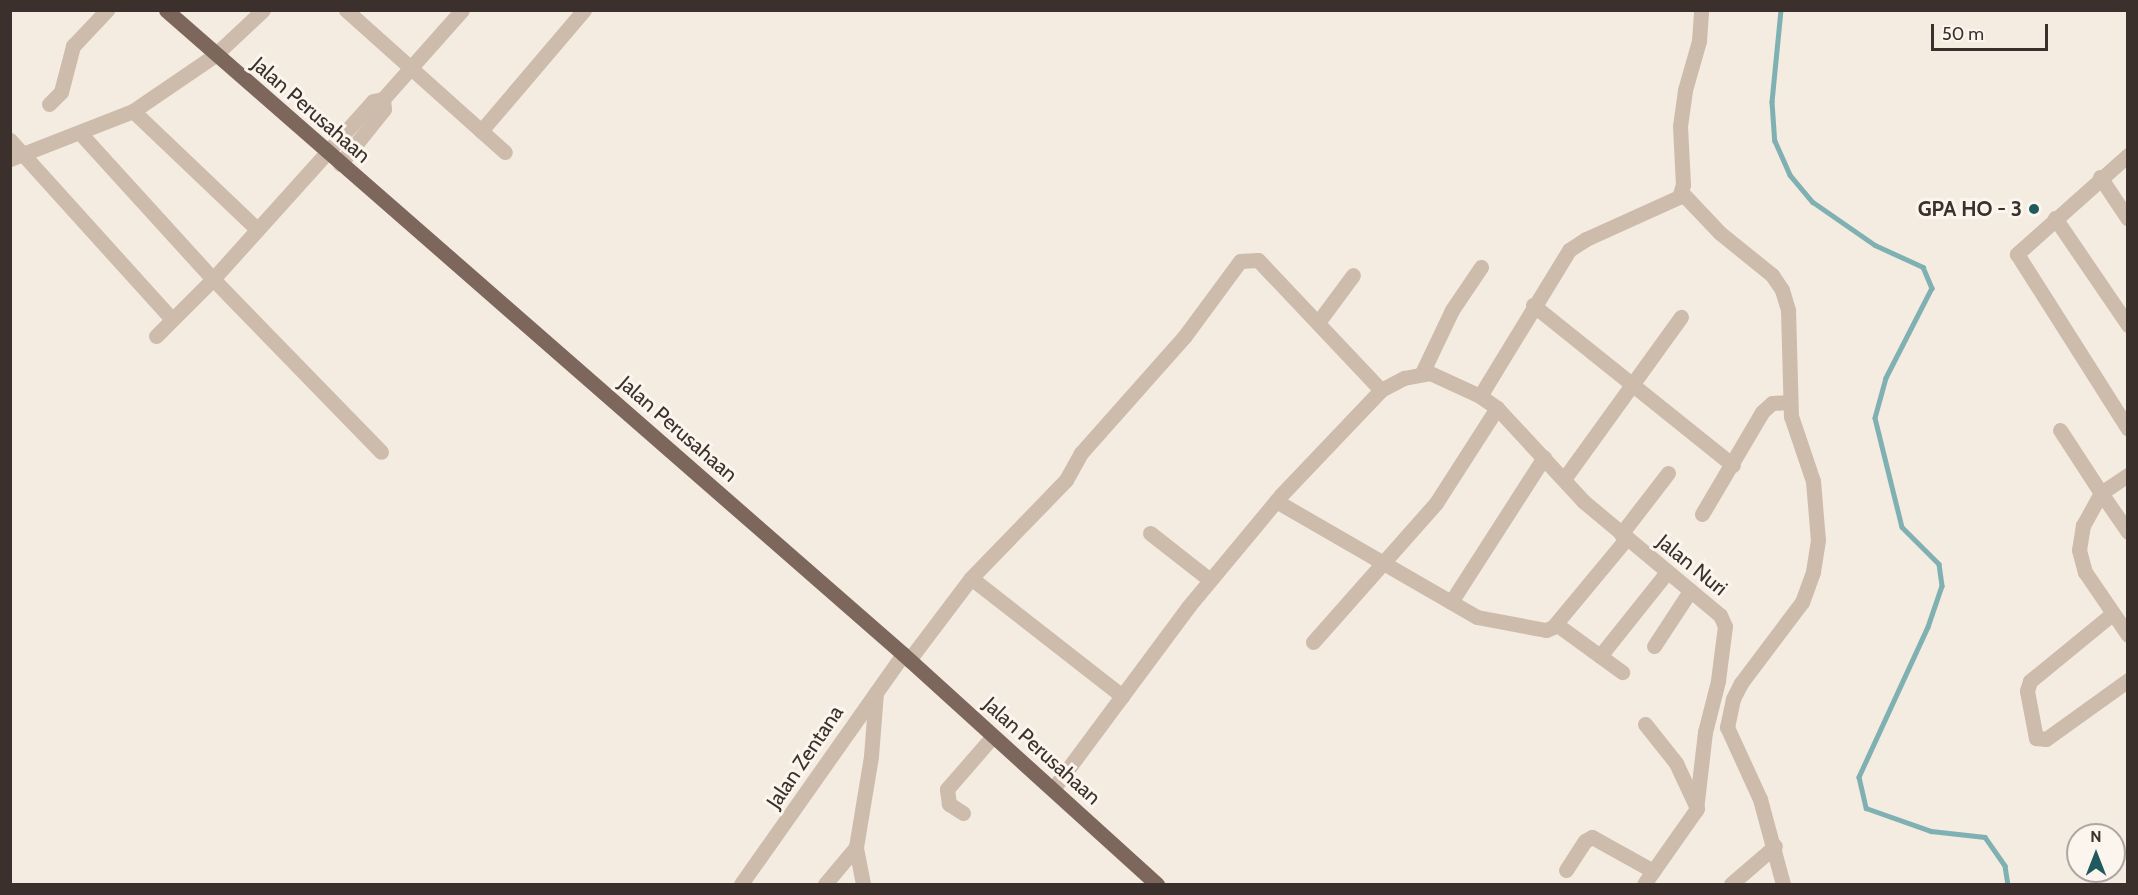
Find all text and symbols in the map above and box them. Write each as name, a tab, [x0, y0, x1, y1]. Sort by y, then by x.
scale bar	[1934, 12, 2051, 50]
text: 50 m	[1942, 23, 1984, 45]
street label: Jalan Perusahaan	[247, 52, 375, 168]
place label: GPA HO - 3	[1918, 196, 2022, 222]
marker: GPA HO - 3	[2027, 202, 2041, 216]
street label: Jalan Perusahaan	[614, 371, 742, 487]
street label: Jalan Nuri	[1652, 529, 1732, 601]
street label: Jalan Perusahaan	[978, 692, 1106, 810]
street label: Jalan Zentana	[761, 701, 849, 813]
north arrow	[2066, 823, 2126, 883]
text: N	[2090, 827, 2102, 846]

